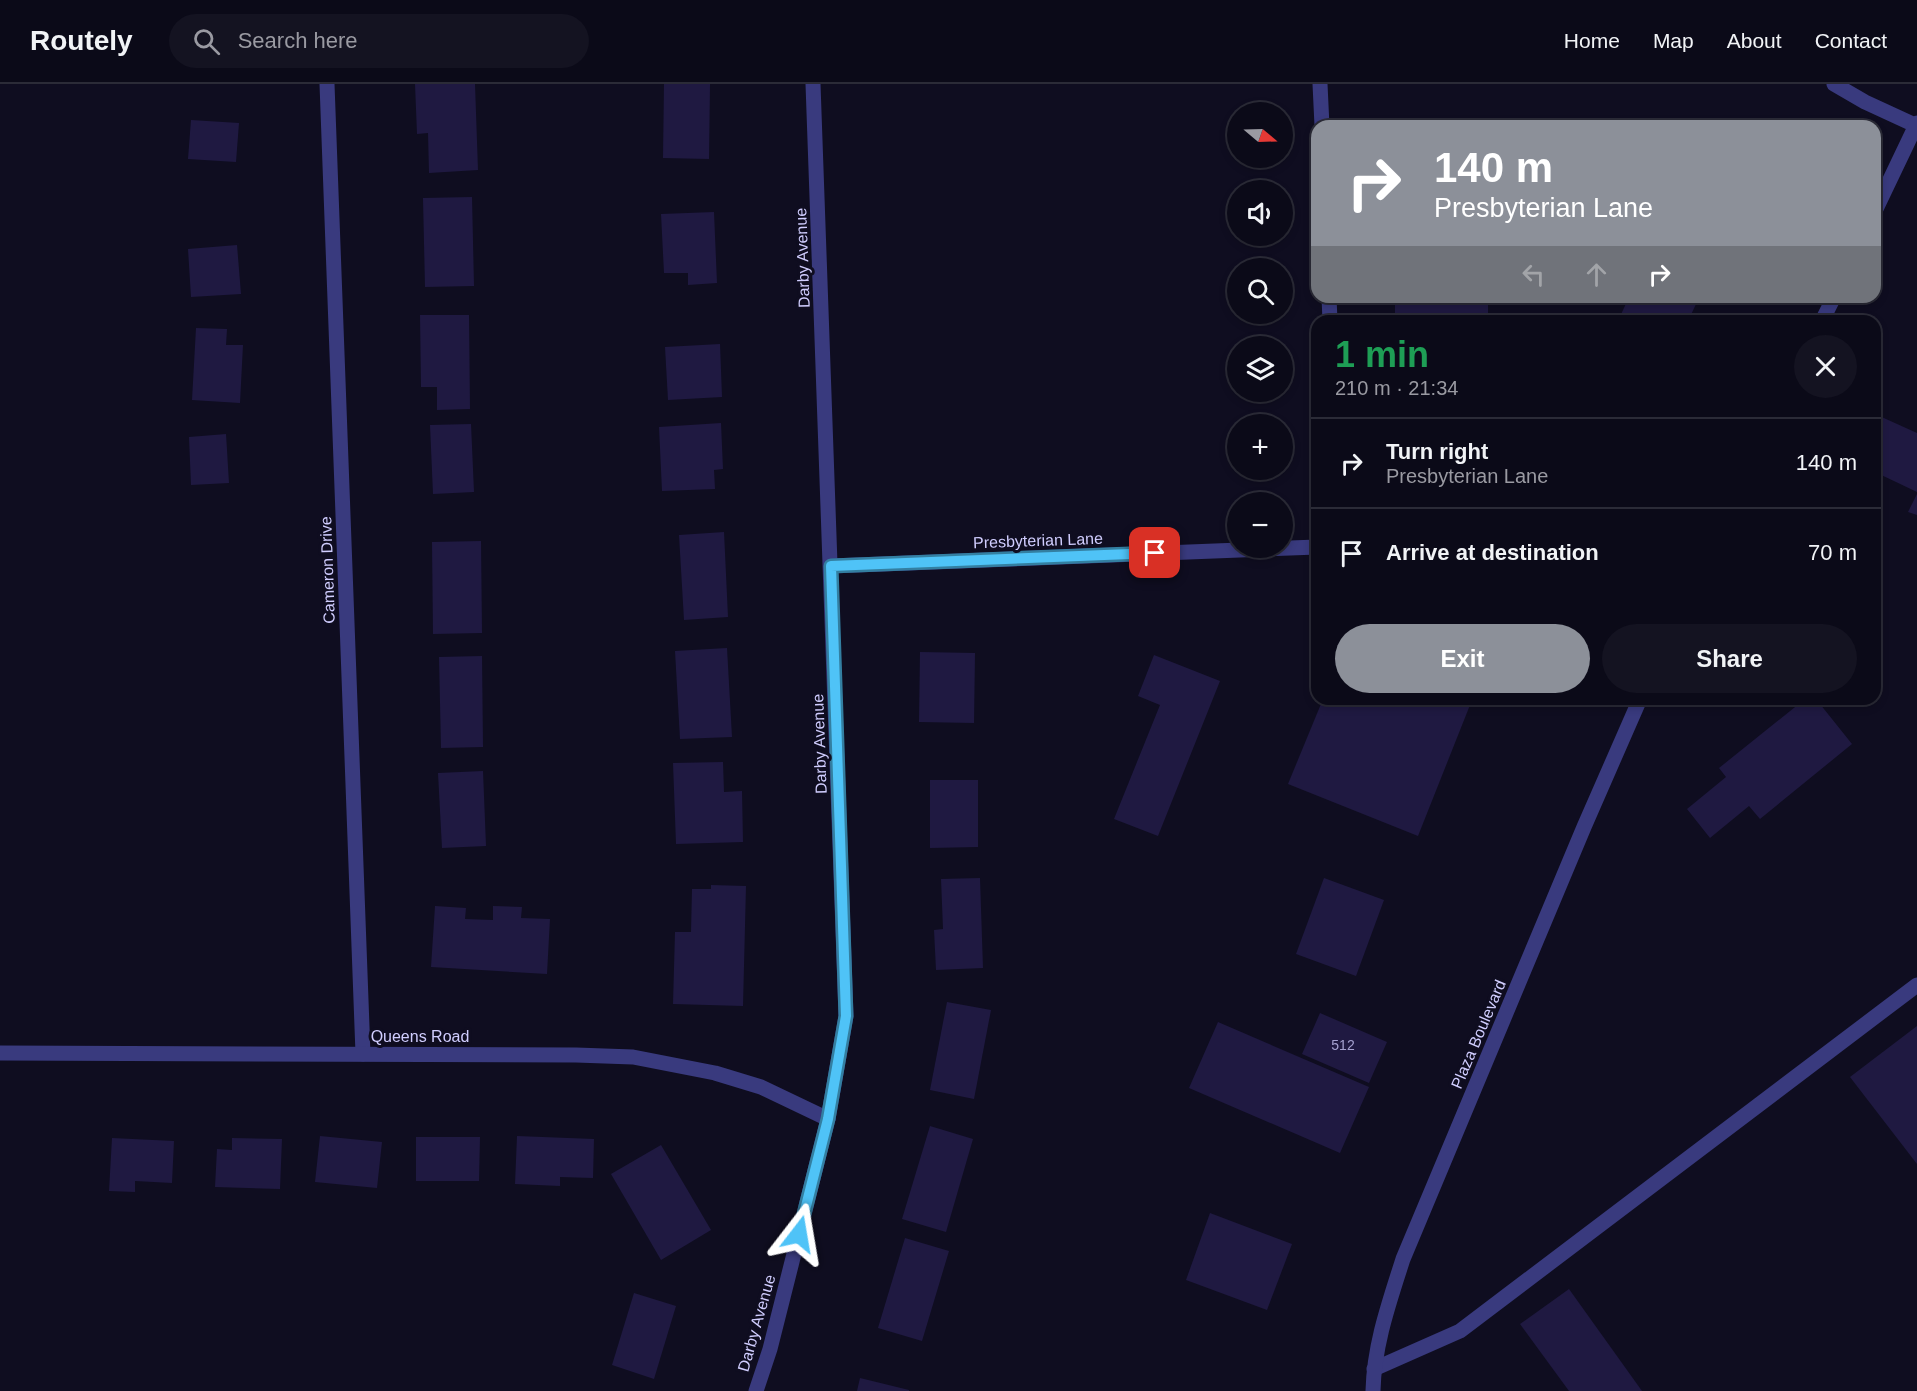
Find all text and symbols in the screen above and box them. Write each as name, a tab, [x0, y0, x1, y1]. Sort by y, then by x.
search box	[169, 14, 589, 68]
text: Routely	[30, 25, 133, 56]
icon: search	[190, 25, 223, 58]
text: Search here	[238, 28, 358, 53]
text: Home	[1564, 29, 1620, 52]
text: Map	[1653, 29, 1694, 52]
text: About	[1727, 29, 1782, 52]
text: Contact	[1815, 29, 1887, 52]
north arrow	[1227, 102, 1293, 168]
map controls	[1227, 102, 1293, 558]
icon: right	[1335, 144, 1413, 222]
text: 140 m	[1434, 144, 1553, 191]
button: sound	[1227, 180, 1293, 246]
text: Presbyterian Lane	[1434, 193, 1653, 223]
street label: Darby Avenue	[792, 208, 813, 308]
button: search	[1227, 258, 1293, 324]
icon: left	[1517, 258, 1550, 291]
icon: ahead	[1580, 258, 1613, 291]
icon: right	[1643, 258, 1676, 291]
text: 1 min	[1335, 334, 1429, 375]
button: close	[1794, 335, 1857, 398]
button: layers	[1227, 336, 1293, 402]
text: 210 m · 21:34	[1335, 377, 1458, 399]
button: +	[1227, 414, 1293, 480]
text: Turn right	[1386, 439, 1488, 464]
icon: right	[1335, 447, 1368, 480]
text: 140 m	[1796, 450, 1857, 475]
text: Presbyterian Lane	[1386, 465, 1548, 487]
button: −	[1227, 492, 1293, 558]
street label: Cameron Drive	[317, 516, 338, 624]
pin	[1129, 527, 1180, 578]
street label: Presbyterian Lane	[973, 530, 1103, 551]
icon: arrive	[1138, 536, 1171, 569]
icon: arrive	[1335, 537, 1368, 570]
text: Arrive at destination	[1386, 540, 1599, 565]
text: 70 m	[1808, 540, 1857, 565]
button: Exit	[1335, 624, 1590, 693]
button: Share	[1602, 624, 1857, 693]
street label: Darby Avenue	[809, 694, 830, 794]
street label: Plaza Boulevard	[1448, 977, 1509, 1091]
street label: Queens Road	[371, 1028, 469, 1045]
house number: 512	[1331, 1037, 1355, 1053]
position arrow	[767, 1202, 831, 1266]
street label: Darby Avenue	[734, 1273, 778, 1374]

